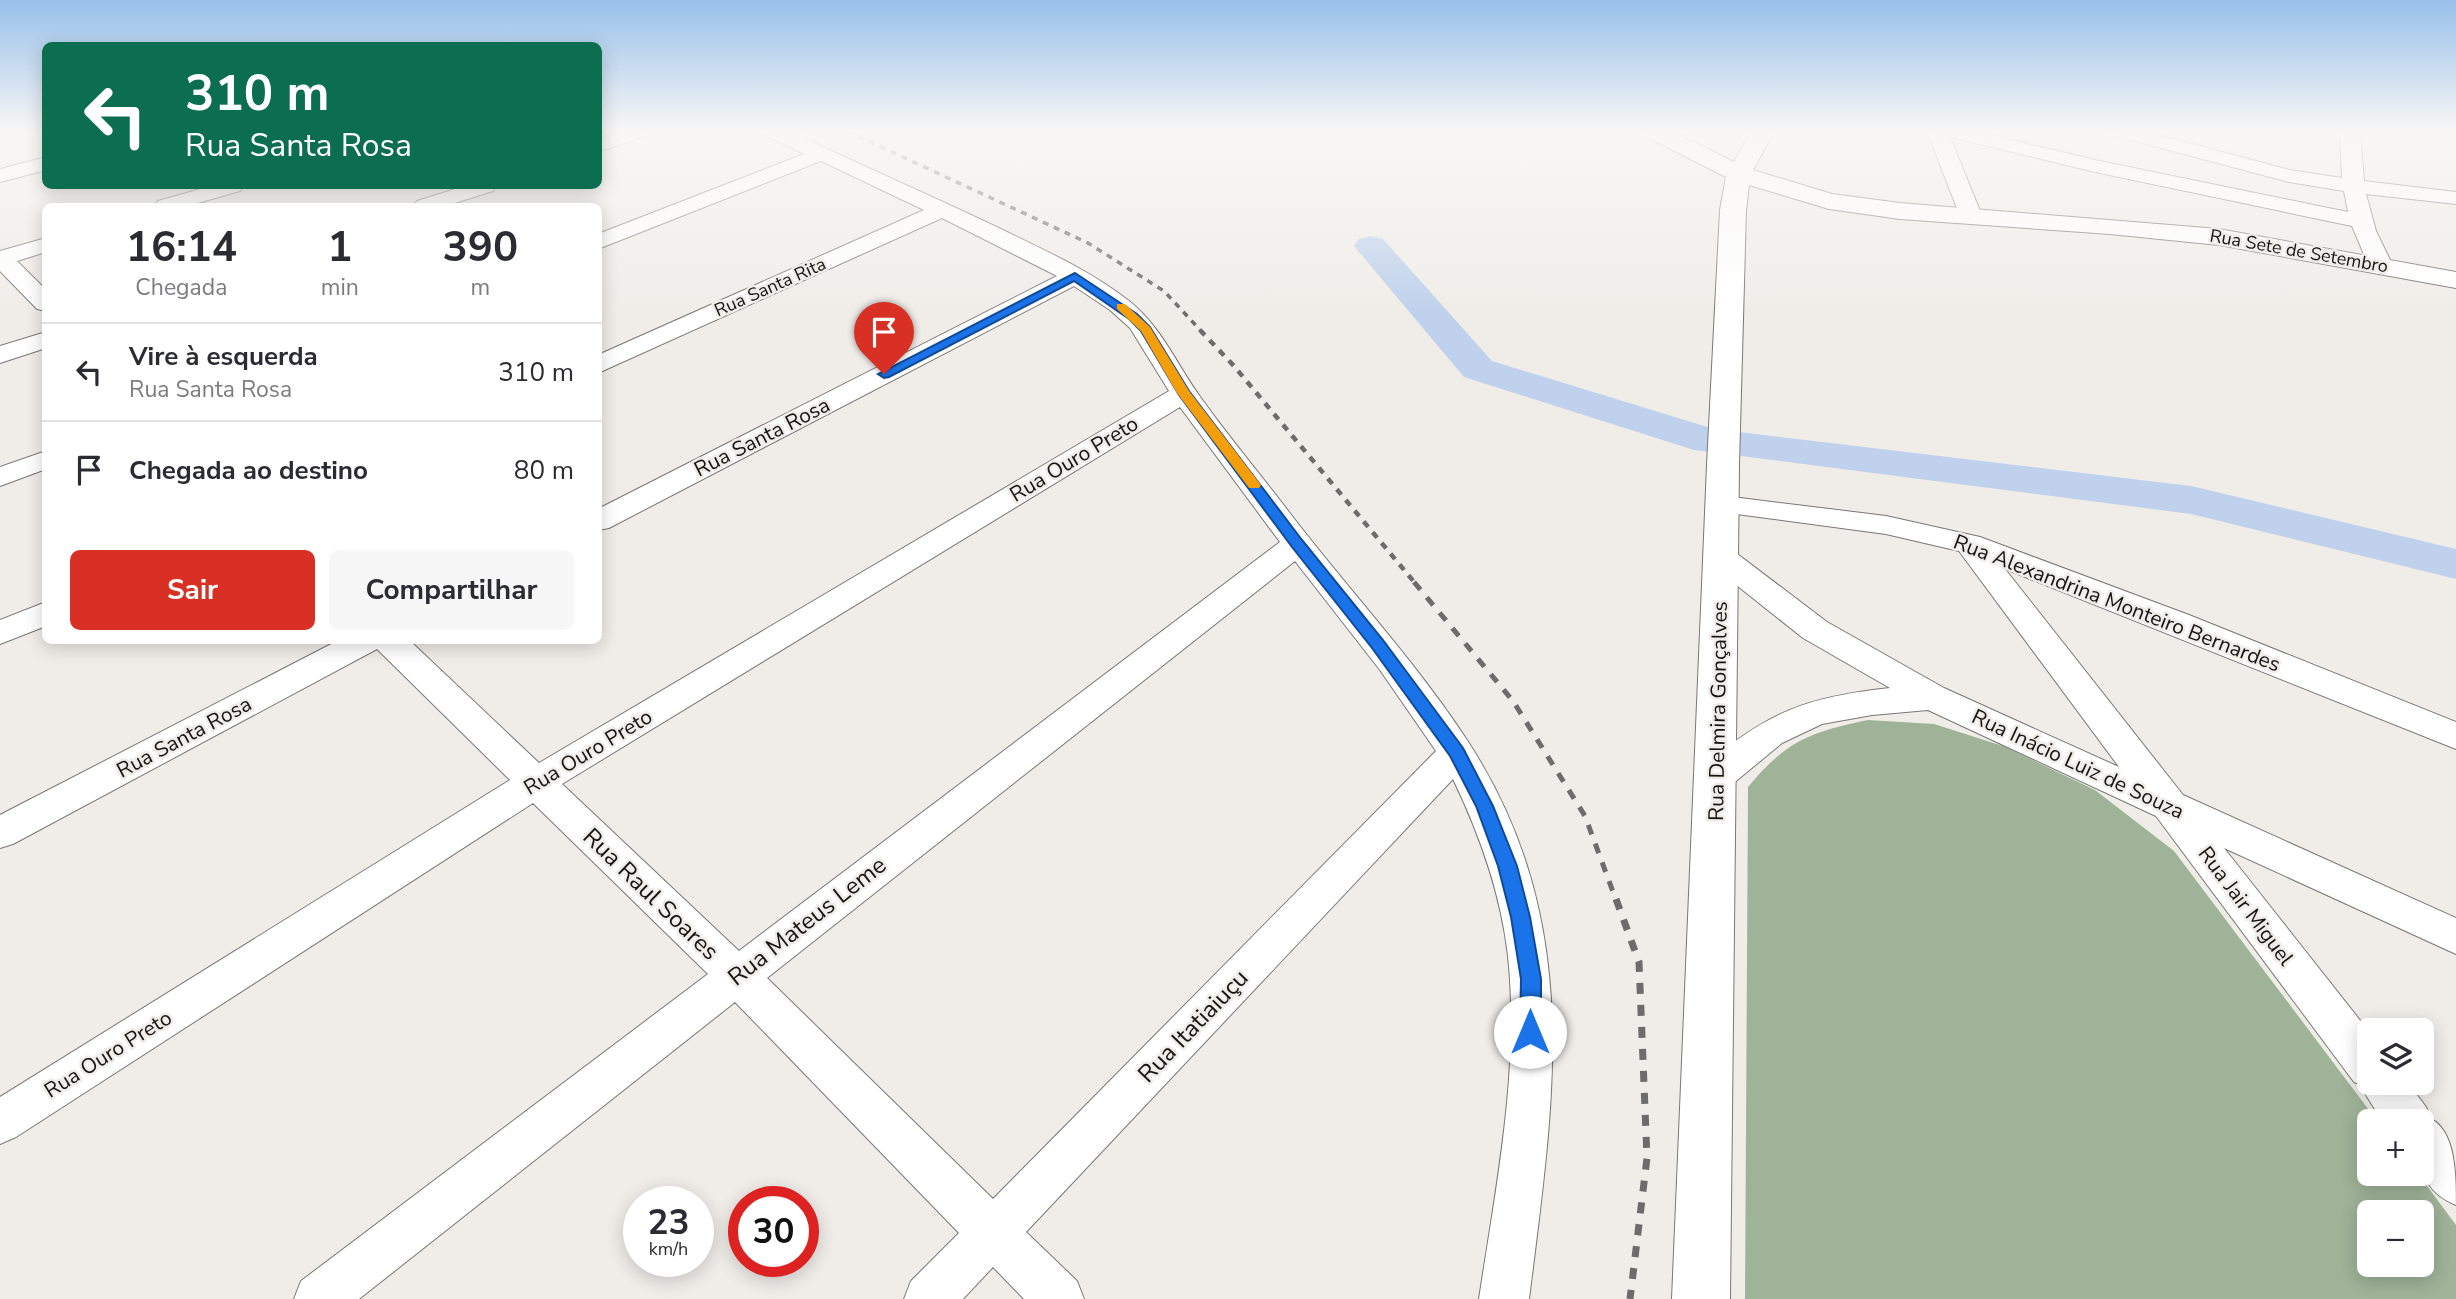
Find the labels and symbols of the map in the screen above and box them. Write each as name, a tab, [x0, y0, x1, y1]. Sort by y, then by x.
street label: Rua Sete de Setembro	[2208, 223, 2390, 279]
street label: Rua Santa Rita	[710, 252, 830, 322]
pin	[854, 302, 914, 374]
street label: Rua Santa Rosa	[689, 391, 835, 483]
street label: Rua Ouro Preto	[1005, 410, 1143, 508]
street label: Rua Alexandrina Monteiro Bernardes	[1949, 528, 2285, 678]
street label: Rua Delmira Gonçalves	[1702, 601, 1734, 821]
street label: Rua Santa Rosa	[112, 690, 256, 784]
street label: Rua Inácio Luiz de Souza	[1967, 702, 2189, 826]
street label: Rua Ouro Preto	[519, 703, 657, 801]
street label: Rua Raul Soares	[576, 821, 726, 967]
street label: Rua Jair Miguel	[2192, 841, 2300, 972]
street label: Rua Mateus Leme	[721, 849, 893, 993]
street label: Rua Itatiaiuçu	[1131, 962, 1255, 1090]
position arrow	[1493, 995, 1567, 1069]
street label: Rua Ouro Preto	[39, 1004, 177, 1104]
speed limit sign: 30	[728, 1186, 819, 1277]

